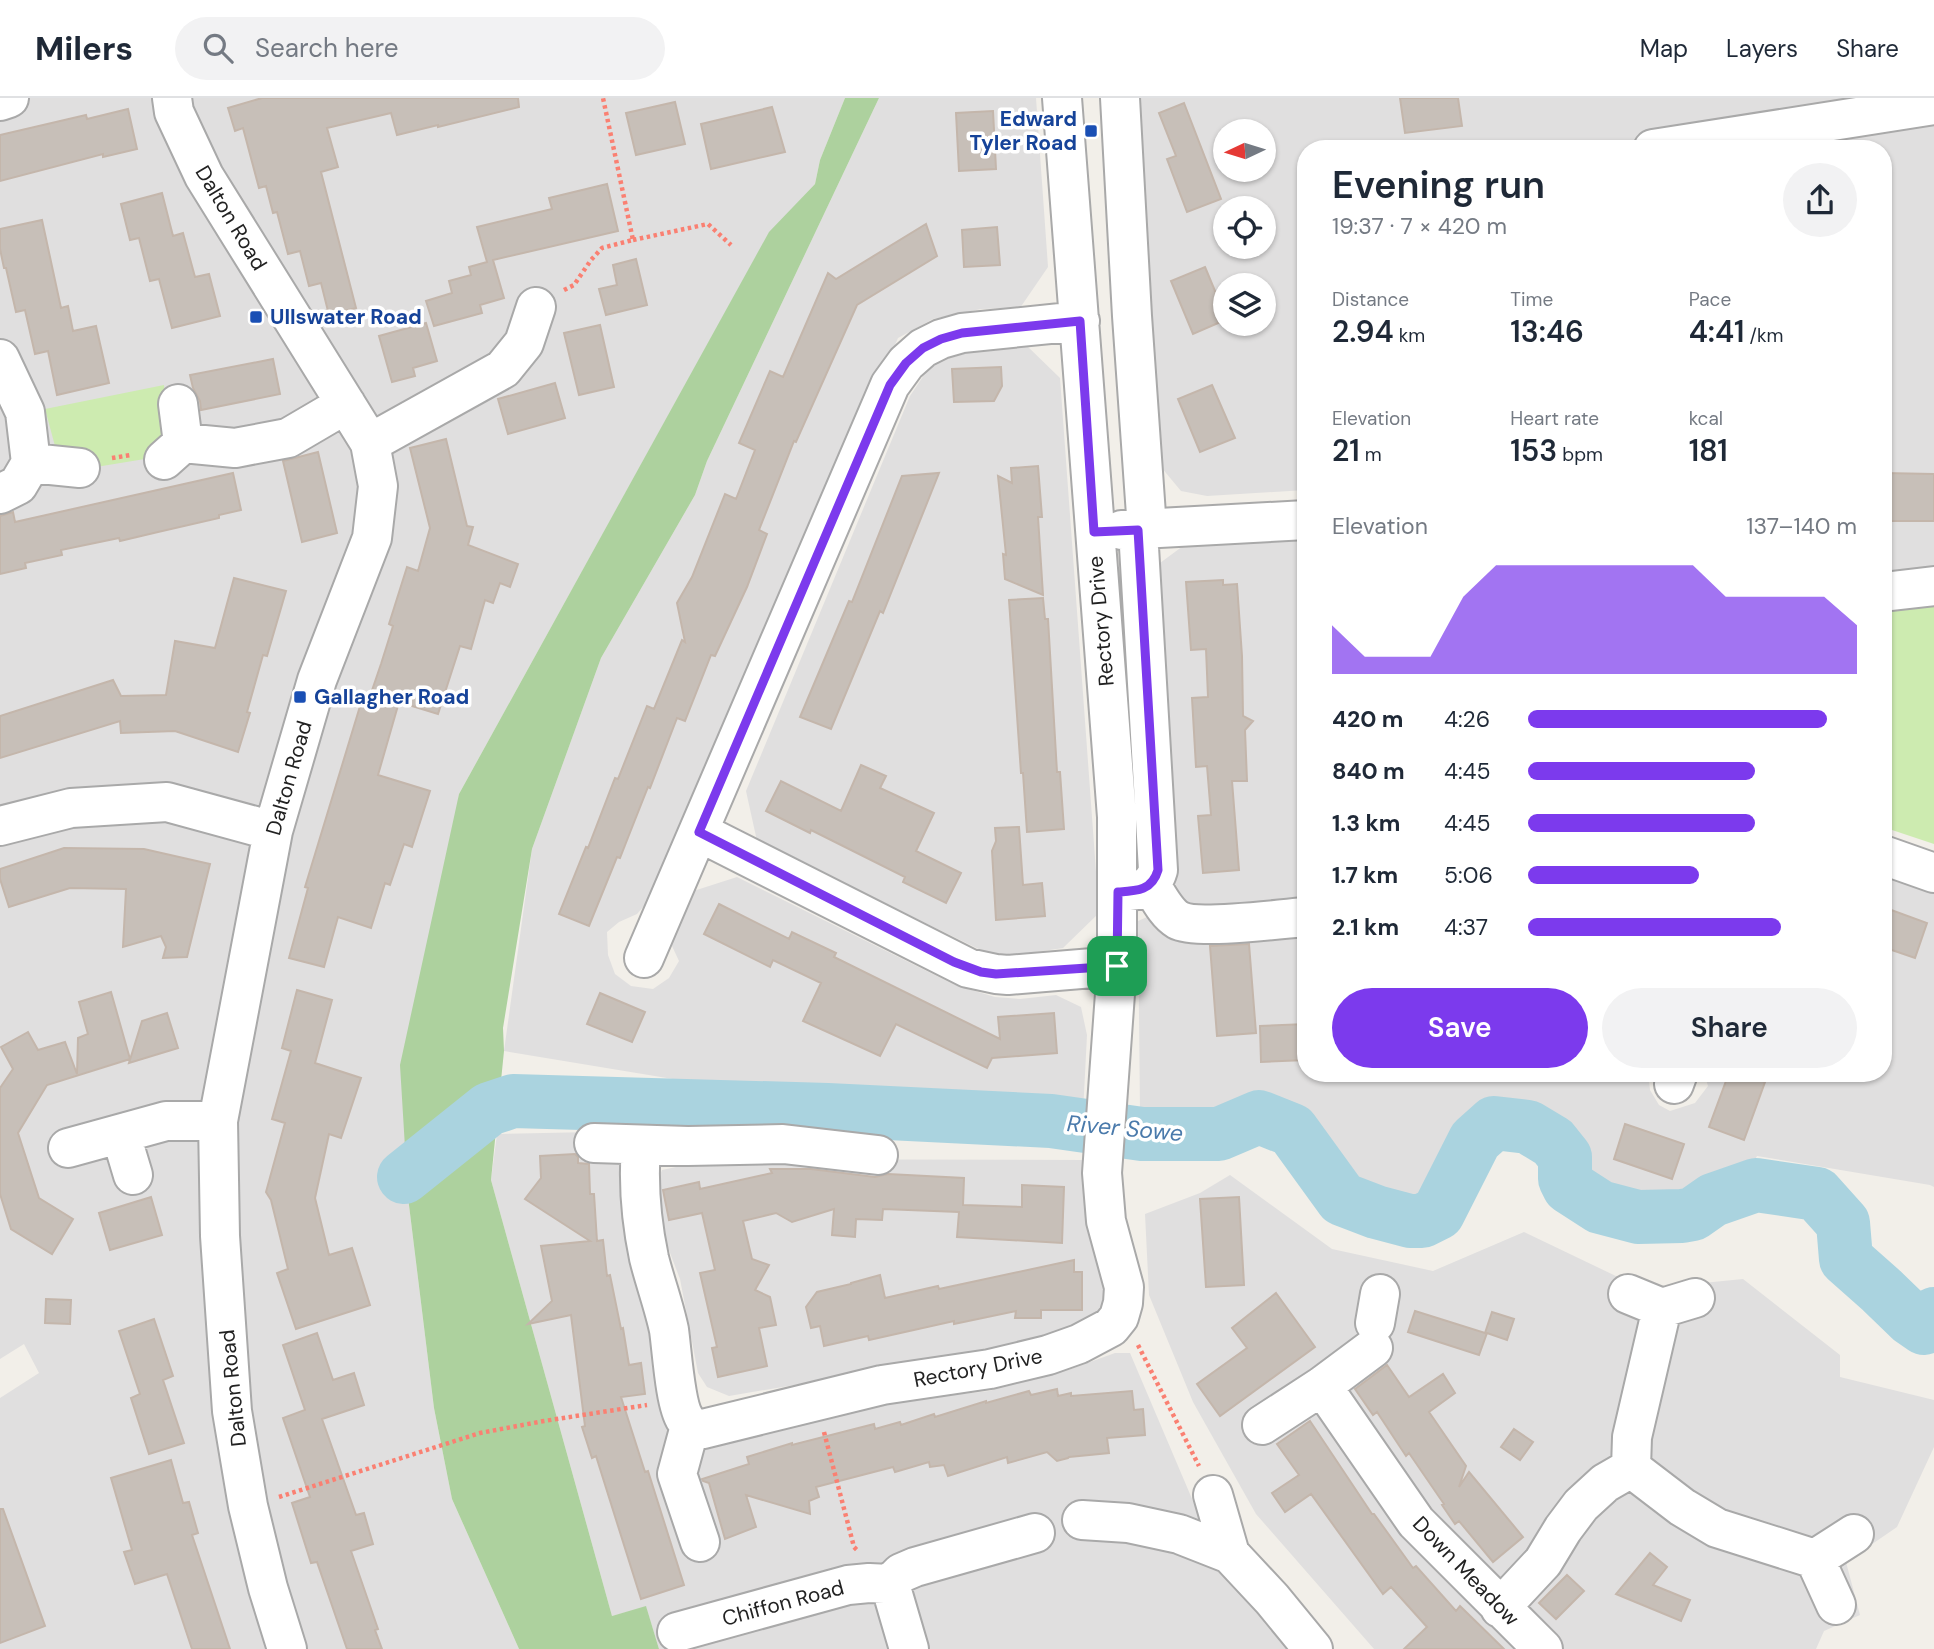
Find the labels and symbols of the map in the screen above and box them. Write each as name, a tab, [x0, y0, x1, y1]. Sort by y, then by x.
place label: Edward Tyler Road	[970, 105, 1077, 157]
north arrow	[1213, 119, 1276, 182]
marker: Edward Tyler Road	[1083, 123, 1099, 139]
street label: Dalton Road	[189, 160, 273, 276]
place label: Ullswater Road	[270, 303, 422, 331]
marker: Ullswater Road	[248, 309, 264, 325]
street label: Rectory Drive	[1081, 555, 1121, 687]
place label: Gallagher Road	[314, 683, 469, 711]
marker: Gallagher Road	[292, 689, 308, 705]
street label: Dalton Road	[259, 718, 319, 838]
pin	[1087, 936, 1147, 996]
water label: River Sowe	[1066, 1108, 1184, 1148]
street label: Dalton Road	[213, 1328, 253, 1448]
street label: Rectory Drive	[911, 1342, 1045, 1394]
street label: Down Meadow	[1406, 1510, 1526, 1632]
street label: Chiffon Road	[719, 1573, 847, 1633]

